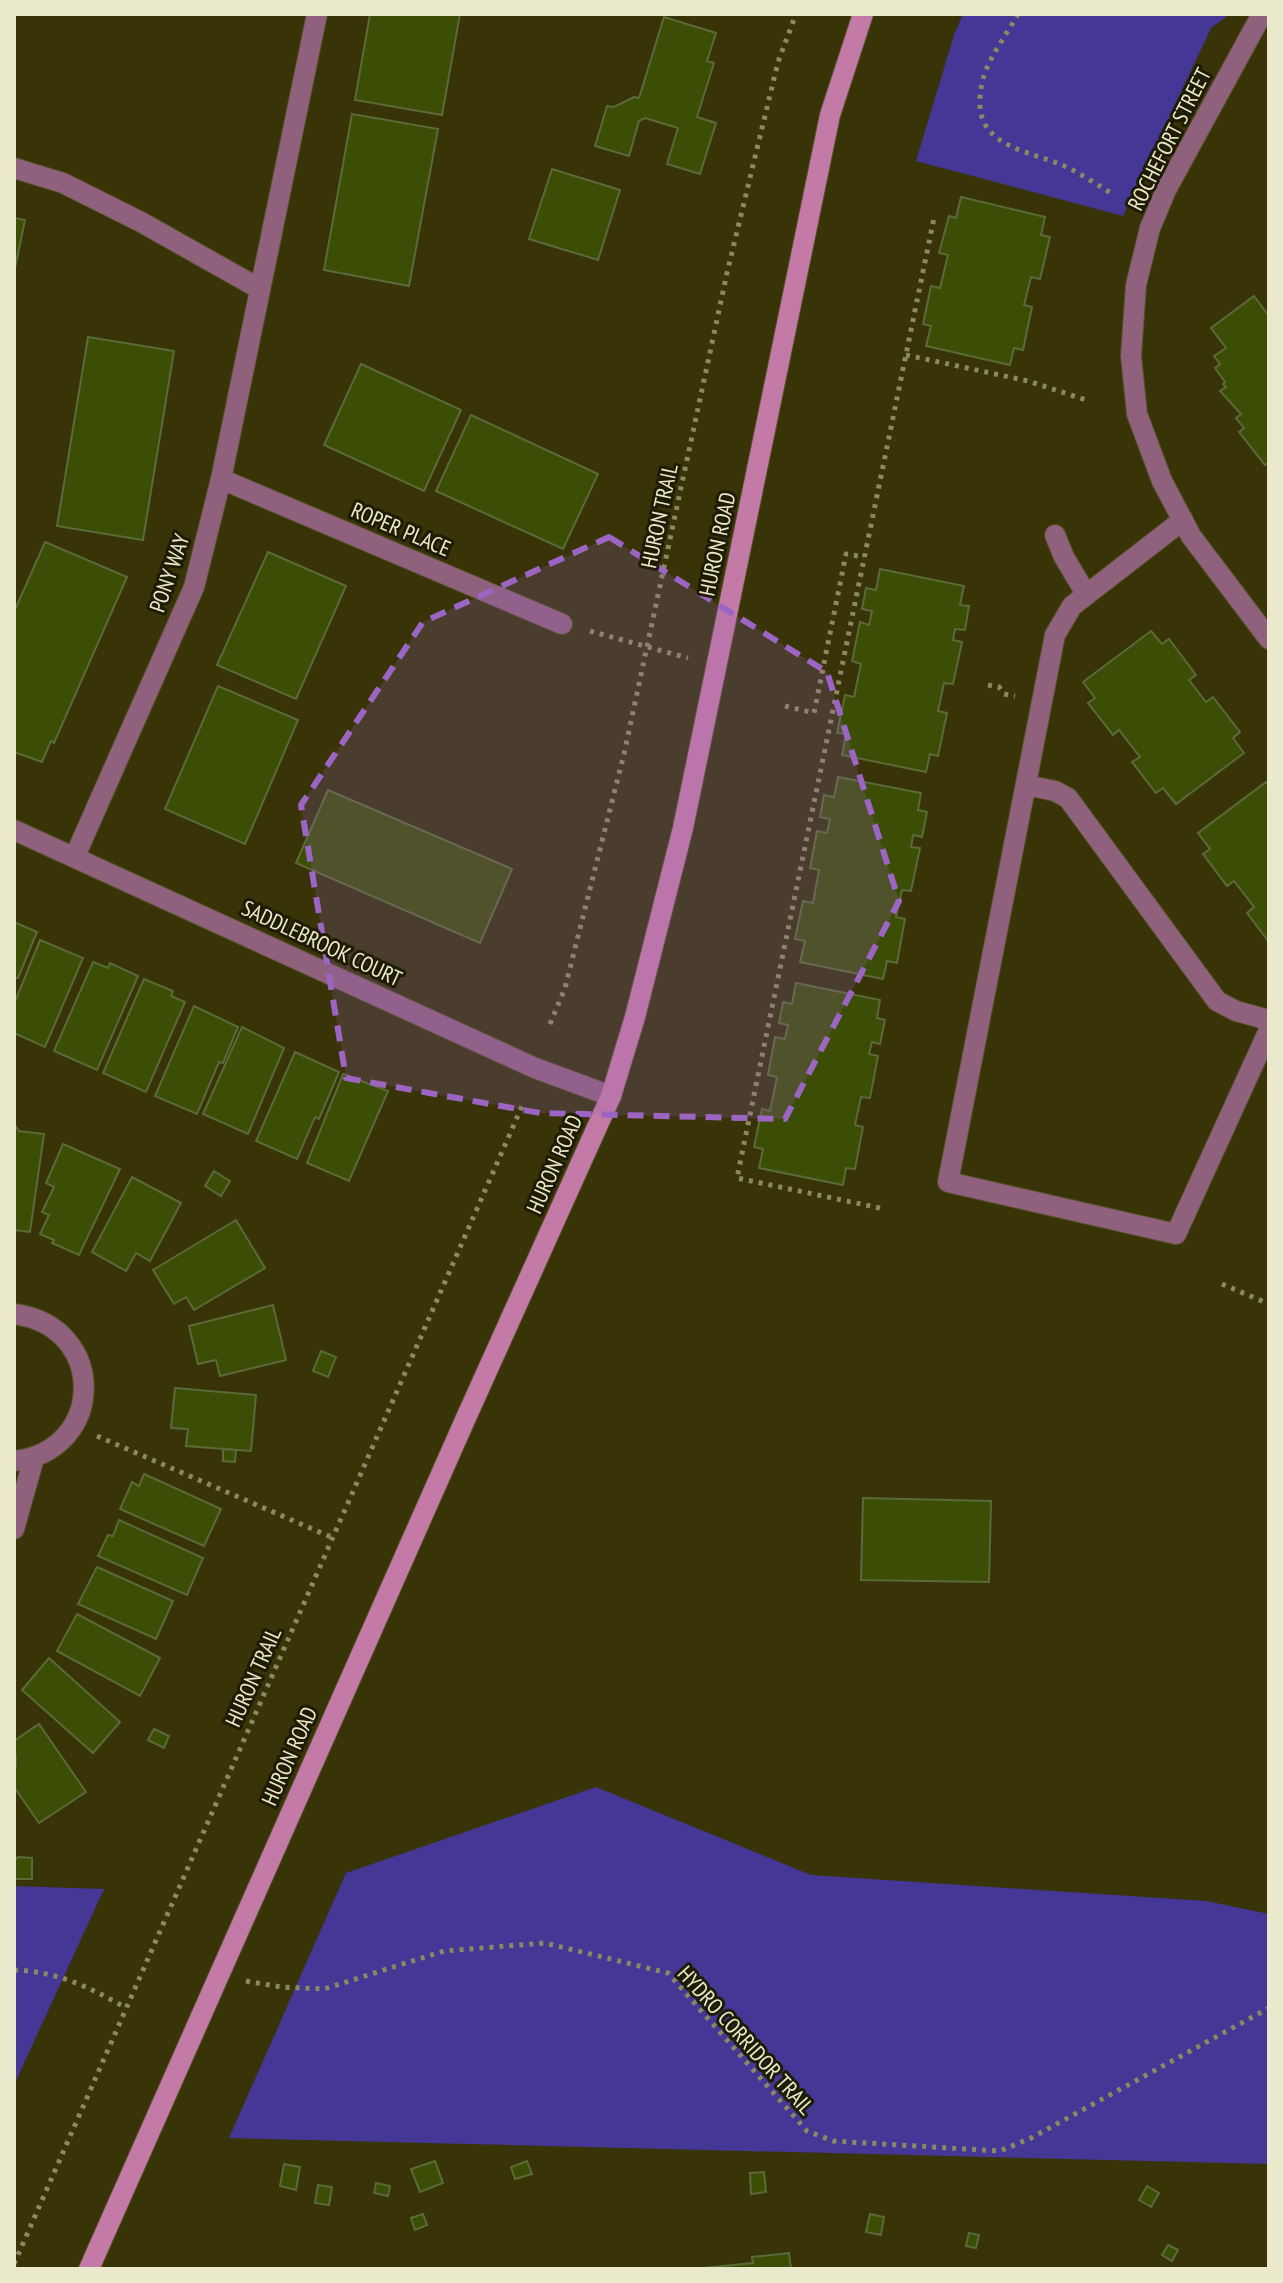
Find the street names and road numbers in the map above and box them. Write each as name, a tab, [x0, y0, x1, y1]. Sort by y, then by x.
street label: ROCHEFORT STREET	[1121, 63, 1217, 215]
street label: HURON TRAIL	[634, 461, 684, 571]
street label: HURON ROAD	[692, 490, 742, 598]
street label: ROPER PLACE	[347, 496, 455, 562]
street label: PONY WAY	[143, 530, 195, 616]
street label: SADDLEBROOK COURT	[237, 894, 407, 992]
street label: HURON ROAD	[520, 1110, 588, 1218]
street label: HURON TRAIL	[219, 1623, 287, 1731]
street label: HURON ROAD	[255, 1702, 323, 1810]
street label: HYDRO CORRIDOR TRAIL	[672, 1960, 820, 2120]

